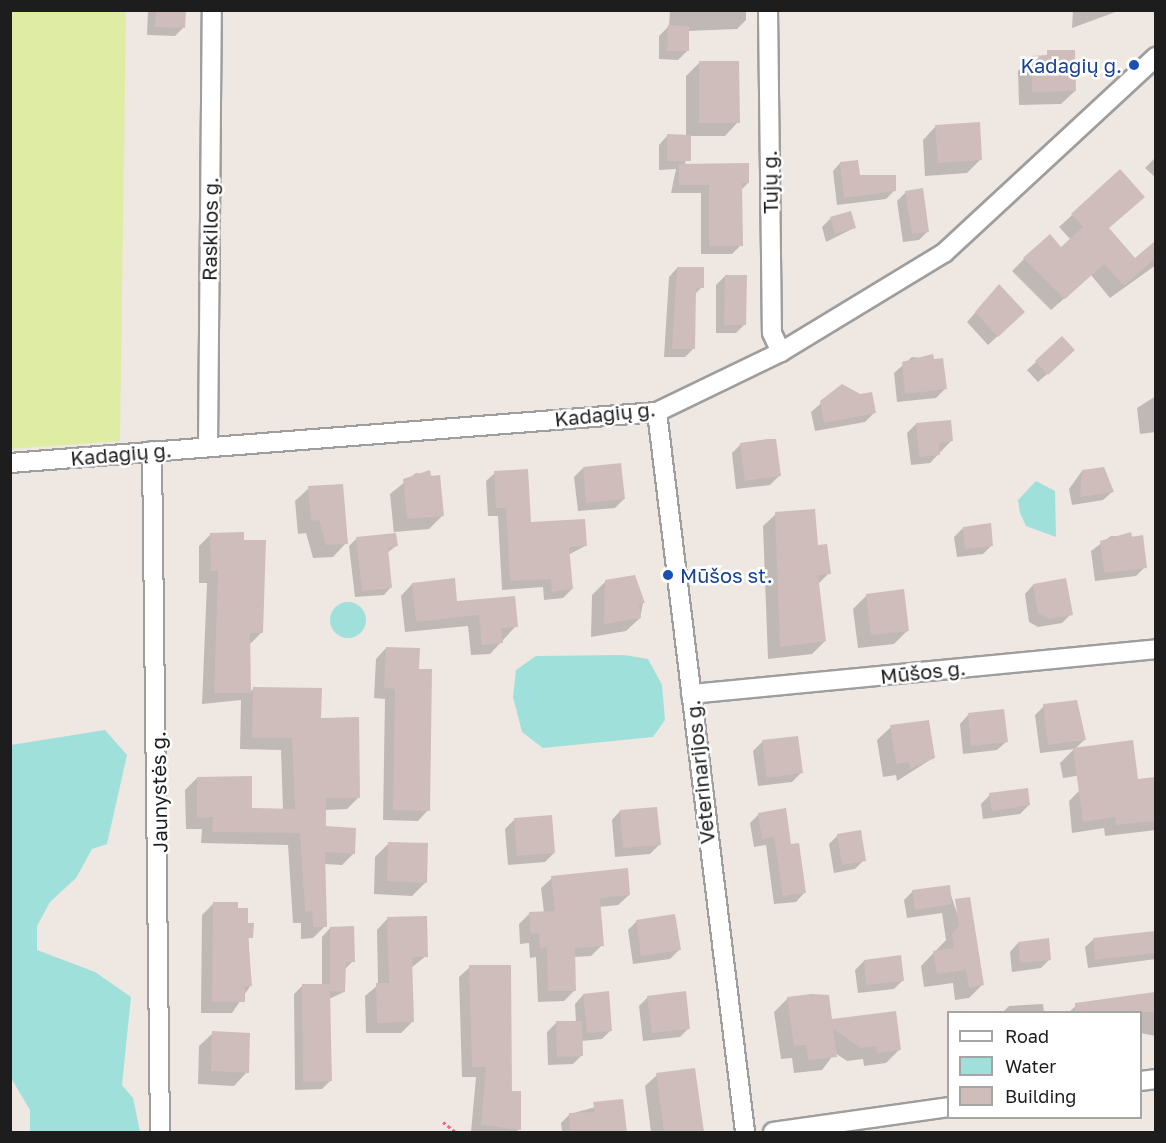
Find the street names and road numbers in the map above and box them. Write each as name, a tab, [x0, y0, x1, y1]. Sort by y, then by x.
street label: Tujų g.	[757, 150, 783, 214]
street label: Raskilos g.	[197, 177, 223, 281]
street label: Kadagių g.	[553, 397, 657, 431]
street label: Kadagių g.	[69, 438, 173, 470]
street label: Mūšos g.	[879, 656, 967, 688]
street label: Veterinarijos g.	[681, 699, 719, 845]
street label: Jaunystės g.	[146, 731, 172, 853]

